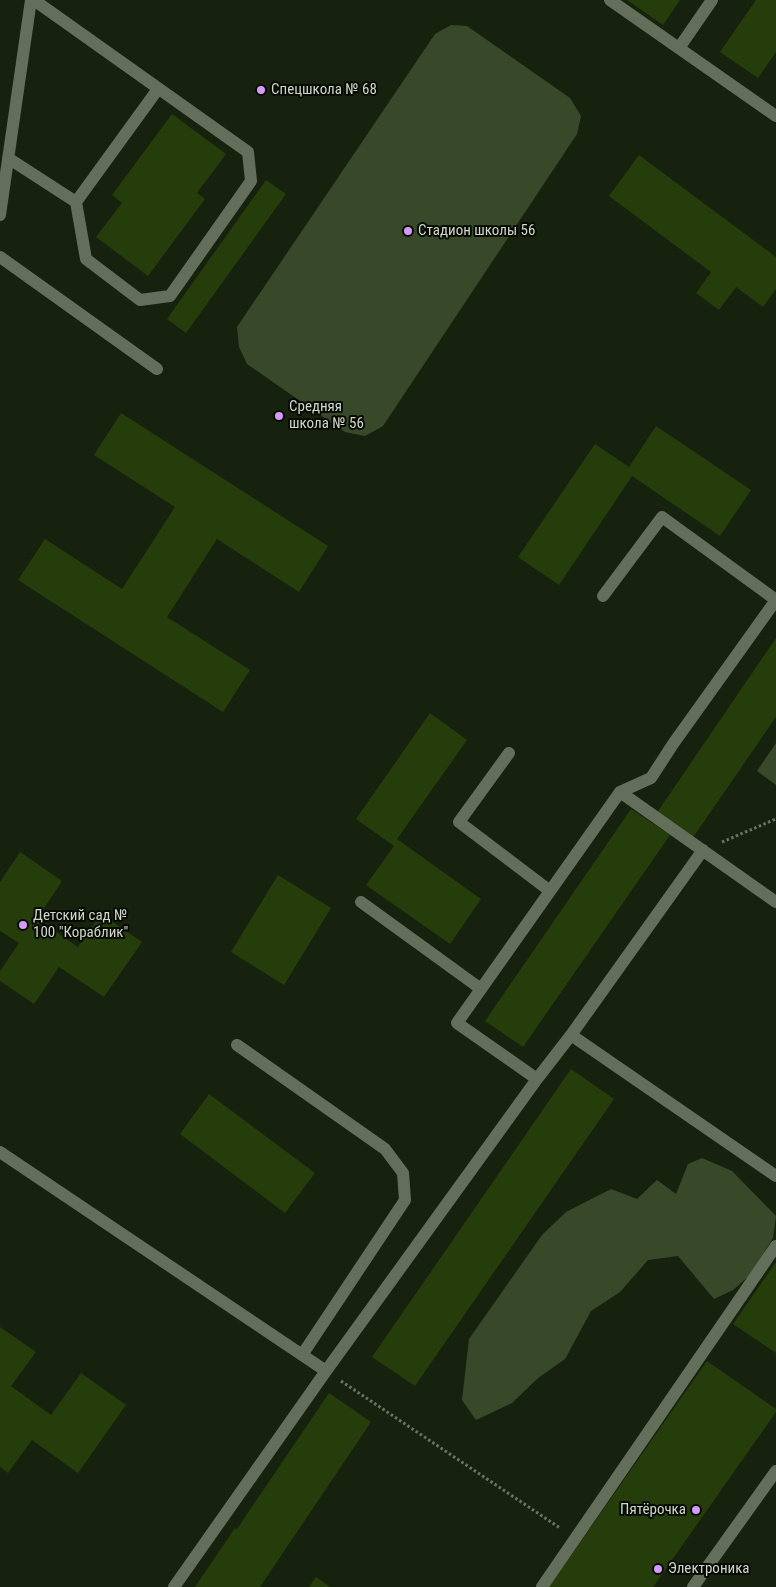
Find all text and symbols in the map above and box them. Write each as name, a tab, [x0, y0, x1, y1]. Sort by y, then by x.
place label: Спецшкола № 68	[271, 81, 377, 99]
marker: Спецшкола № 68	[255, 84, 267, 96]
place label: Стадион школы 56	[418, 222, 535, 240]
marker: Стадион школы 56	[402, 225, 414, 237]
place label: Средняя школа № 56	[289, 398, 364, 433]
marker: Средняя школа № 56	[273, 410, 285, 422]
place label: Детский сад № 100 "Кораблик"	[33, 907, 128, 942]
marker: Детский сад № 100 "Кораблик"	[17, 919, 29, 931]
place label: Пятёрочка	[620, 1501, 686, 1519]
marker: Пятёрочка	[690, 1504, 702, 1516]
place label: Электроника	[668, 1560, 750, 1578]
marker: Электроника	[652, 1563, 664, 1575]

